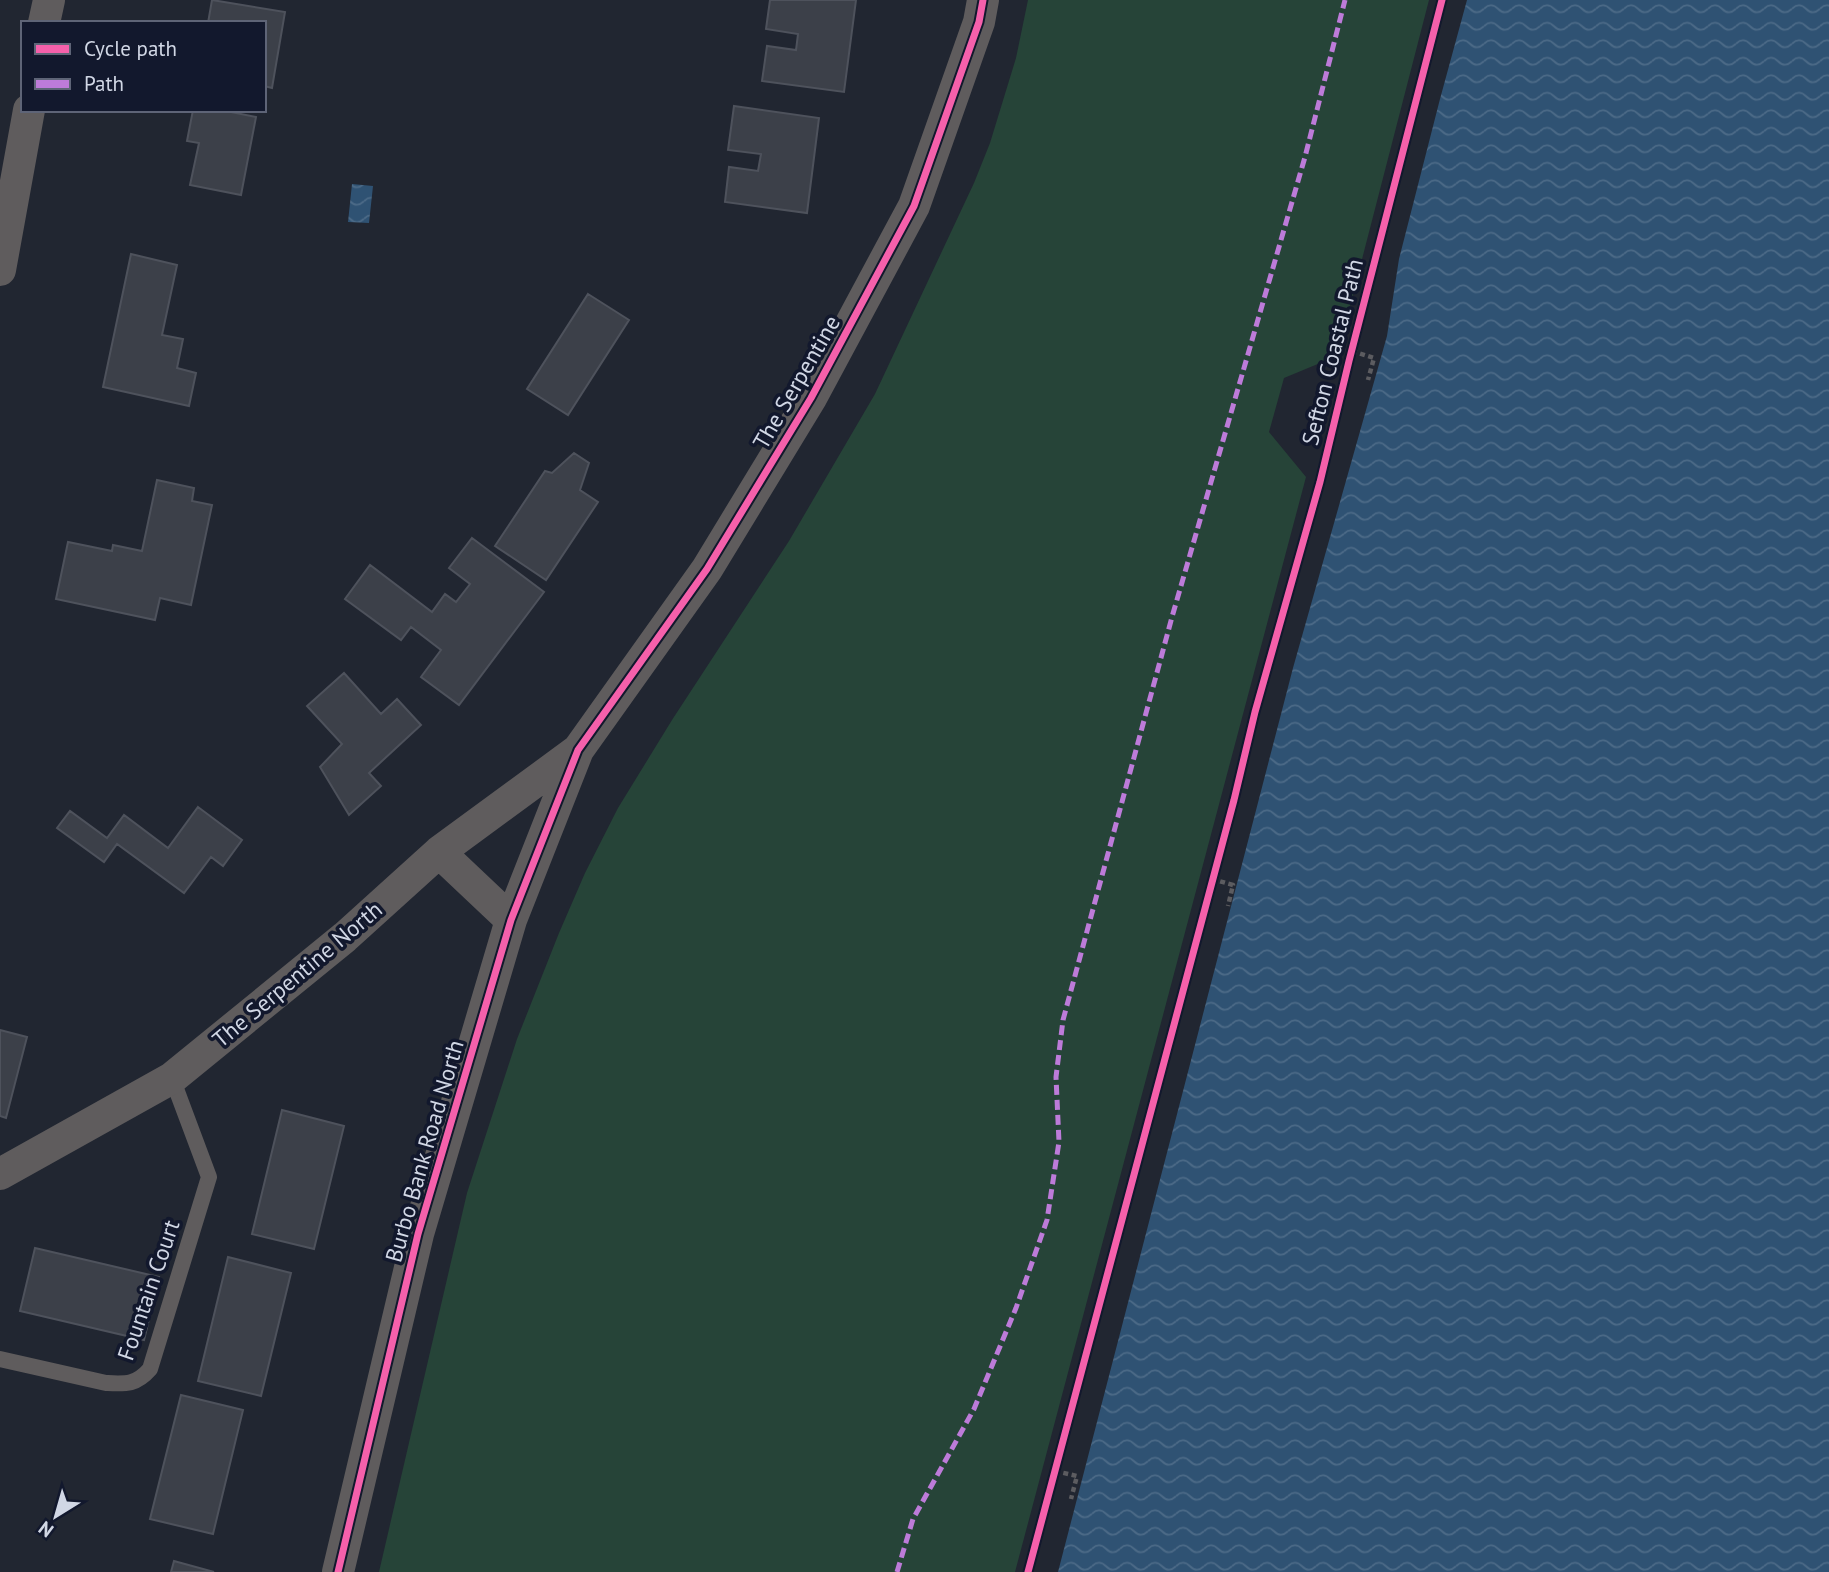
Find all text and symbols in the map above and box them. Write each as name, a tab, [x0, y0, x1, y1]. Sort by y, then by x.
legend	[21, 21, 266, 112]
text: Cycle path	[84, 35, 177, 62]
text: Path	[84, 70, 124, 97]
street label: Sefton Coastal Path	[1295, 256, 1369, 448]
street label: The Serpentine	[746, 310, 846, 454]
street label: The Serpentine North	[206, 895, 388, 1053]
street label: Burbo Bank Road North	[378, 1036, 470, 1266]
street label: Fountain Court	[110, 1216, 186, 1364]
north arrow	[21, 1481, 91, 1551]
text: N	[34, 1516, 58, 1543]

